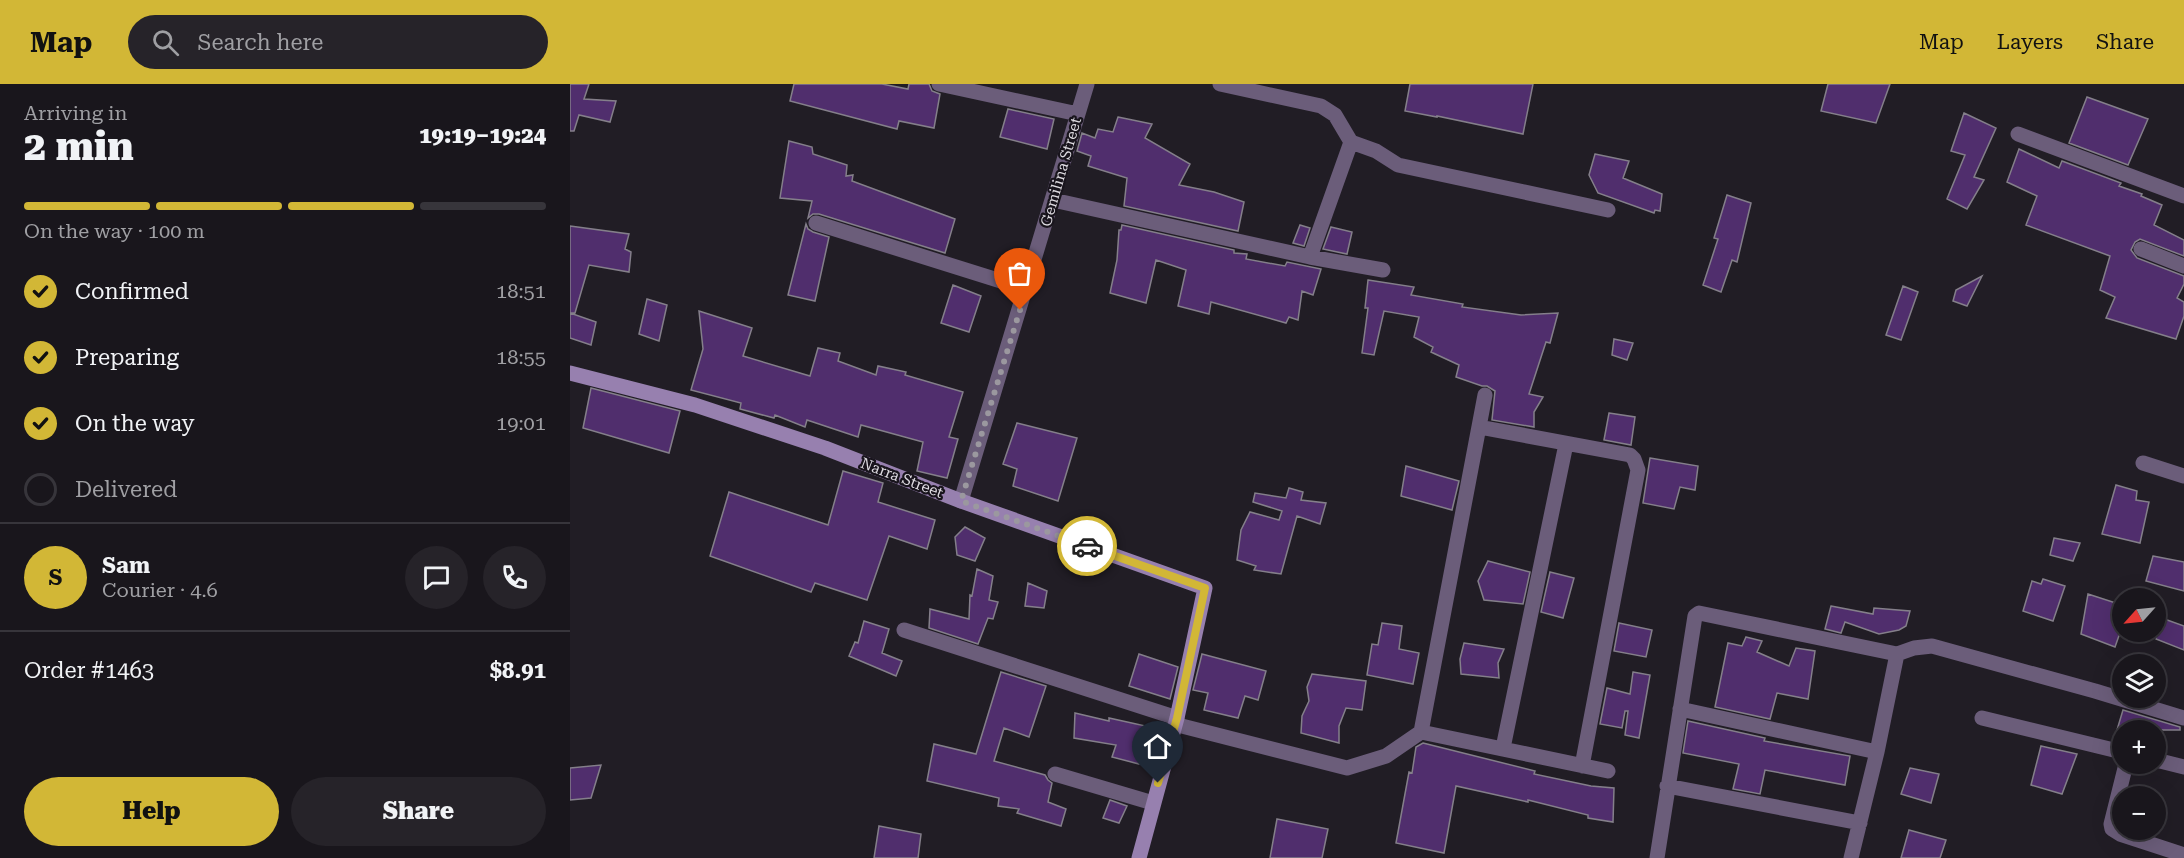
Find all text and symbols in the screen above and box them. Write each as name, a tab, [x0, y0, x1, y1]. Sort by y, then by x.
search box	[128, 15, 548, 69]
text: Map	[30, 26, 92, 59]
icon: search	[149, 26, 182, 59]
text: Search here	[197, 30, 323, 55]
text: Map	[1919, 30, 1964, 54]
text: Layers	[1997, 30, 2063, 54]
text: Share	[2096, 30, 2154, 54]
text: Arriving in	[24, 101, 127, 125]
street label: Gemilina Street	[1037, 115, 1085, 229]
text: 19:19–19:24	[419, 123, 546, 148]
text: 2 min	[24, 124, 134, 170]
text: On the way · 100 m	[24, 219, 205, 243]
pin	[994, 248, 1045, 310]
icon: bag	[1003, 257, 1036, 290]
icon: check	[24, 275, 57, 308]
text: Confirmed	[75, 279, 189, 304]
text: 18:51	[496, 279, 546, 303]
icon: check	[24, 341, 57, 374]
text: Preparing	[75, 345, 179, 370]
text: 18:55	[496, 345, 546, 369]
icon: check	[24, 407, 57, 440]
text: On the way	[75, 411, 195, 436]
text: 19:01	[496, 411, 546, 435]
street label: Narra Street	[858, 454, 946, 502]
text: Delivered	[75, 477, 177, 502]
courier	[1057, 516, 1117, 576]
icon: car	[1071, 530, 1104, 563]
button: chat	[405, 546, 468, 609]
button: phone	[483, 546, 546, 609]
text: Sam	[102, 553, 150, 578]
text: S	[49, 565, 62, 590]
text: Courier · 4.6	[102, 578, 218, 602]
north arrow	[2112, 588, 2166, 642]
map controls	[2112, 588, 2166, 840]
button: layers	[2112, 654, 2166, 708]
text: Order #1463	[24, 658, 154, 683]
text: $8.91	[490, 658, 546, 683]
button: +	[2112, 720, 2166, 774]
pin	[1132, 721, 1183, 783]
icon: home	[1141, 730, 1174, 763]
button: Help	[24, 777, 279, 846]
button: Share	[291, 777, 546, 846]
button: −	[2112, 786, 2166, 840]

